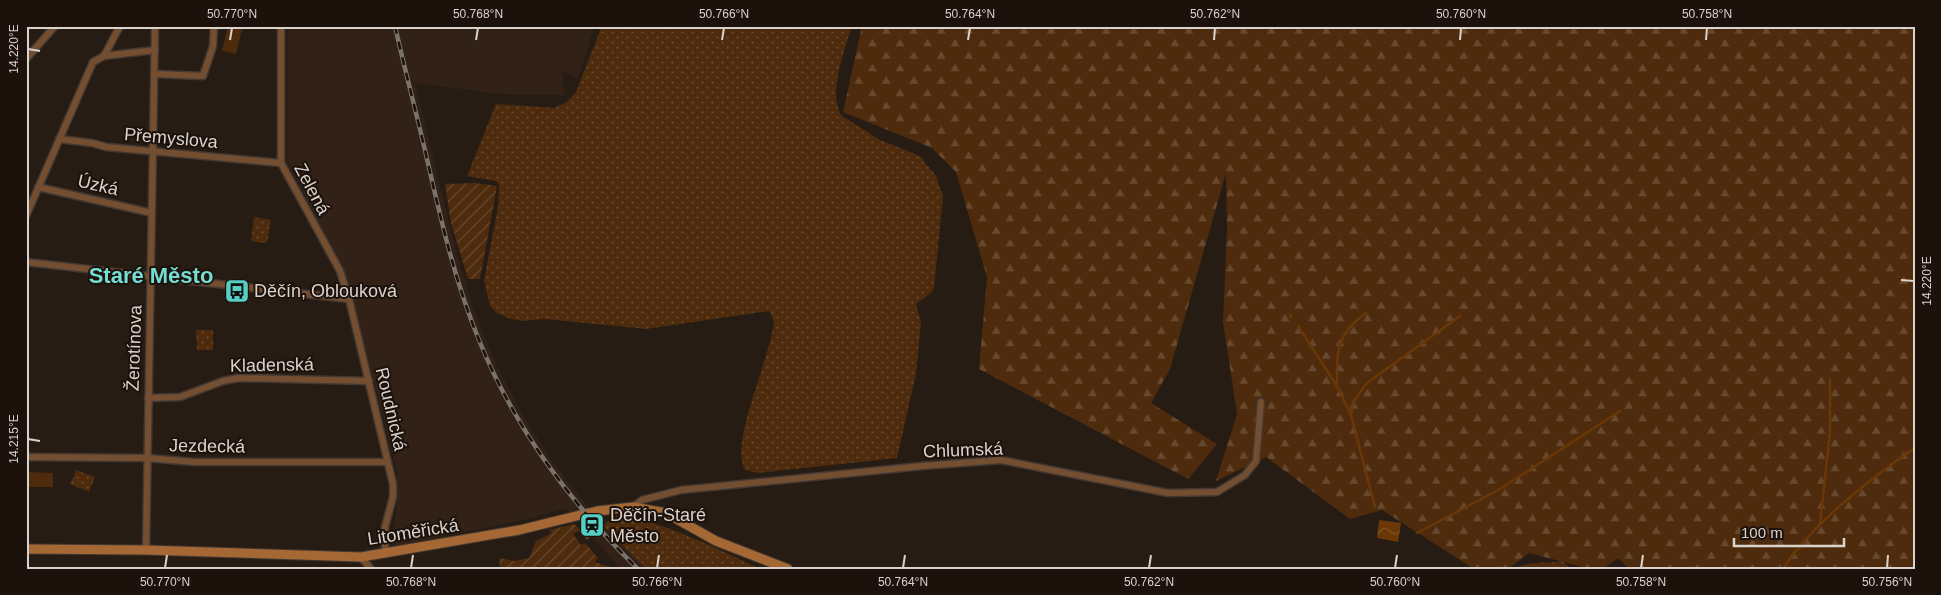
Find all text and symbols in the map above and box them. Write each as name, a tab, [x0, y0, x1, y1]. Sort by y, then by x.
text: 50.770°N	[207, 7, 257, 21]
text: 50.768°N	[453, 7, 503, 21]
text: 50.766°N	[699, 7, 749, 21]
text: 50.764°N	[945, 7, 995, 21]
text: 50.762°N	[1190, 7, 1240, 21]
text: 50.760°N	[1436, 7, 1486, 21]
text: 50.758°N	[1682, 7, 1732, 21]
text: 14.220°E	[7, 24, 21, 74]
street label: Přemyslova	[123, 124, 220, 152]
street label: Zelená	[290, 160, 334, 219]
street label: Úzká	[76, 170, 121, 200]
text: 14.220°E	[1920, 256, 1934, 306]
district label: Staré Město	[89, 263, 213, 288]
bus stop icon: Děčín, Oblouková	[224, 278, 250, 304]
place label: Děčín, Oblouková	[254, 281, 398, 301]
street label: Žerotínova	[123, 304, 146, 391]
street label: Kladenská	[230, 354, 315, 376]
street label: Roudnická	[372, 365, 411, 454]
text: 14.215°E	[7, 414, 21, 464]
street label: Jezdecká	[169, 435, 246, 457]
street label: Chlumská	[923, 439, 1004, 461]
place label: Děčín-Staré Město	[610, 505, 706, 546]
station icon: Děčín-Staré Město	[579, 512, 605, 538]
street label: Litoměřická	[366, 515, 461, 549]
scale bar	[1734, 515, 1844, 547]
text: 100 m	[1741, 524, 1783, 541]
text: 50.770°N	[140, 575, 190, 589]
text: 50.768°N	[386, 575, 436, 589]
text: 50.766°N	[632, 575, 682, 589]
text: 50.764°N	[878, 575, 928, 589]
text: 50.762°N	[1124, 575, 1174, 589]
text: 50.760°N	[1370, 575, 1420, 589]
text: 50.758°N	[1616, 575, 1666, 589]
text: 50.756°N	[1862, 575, 1912, 589]

